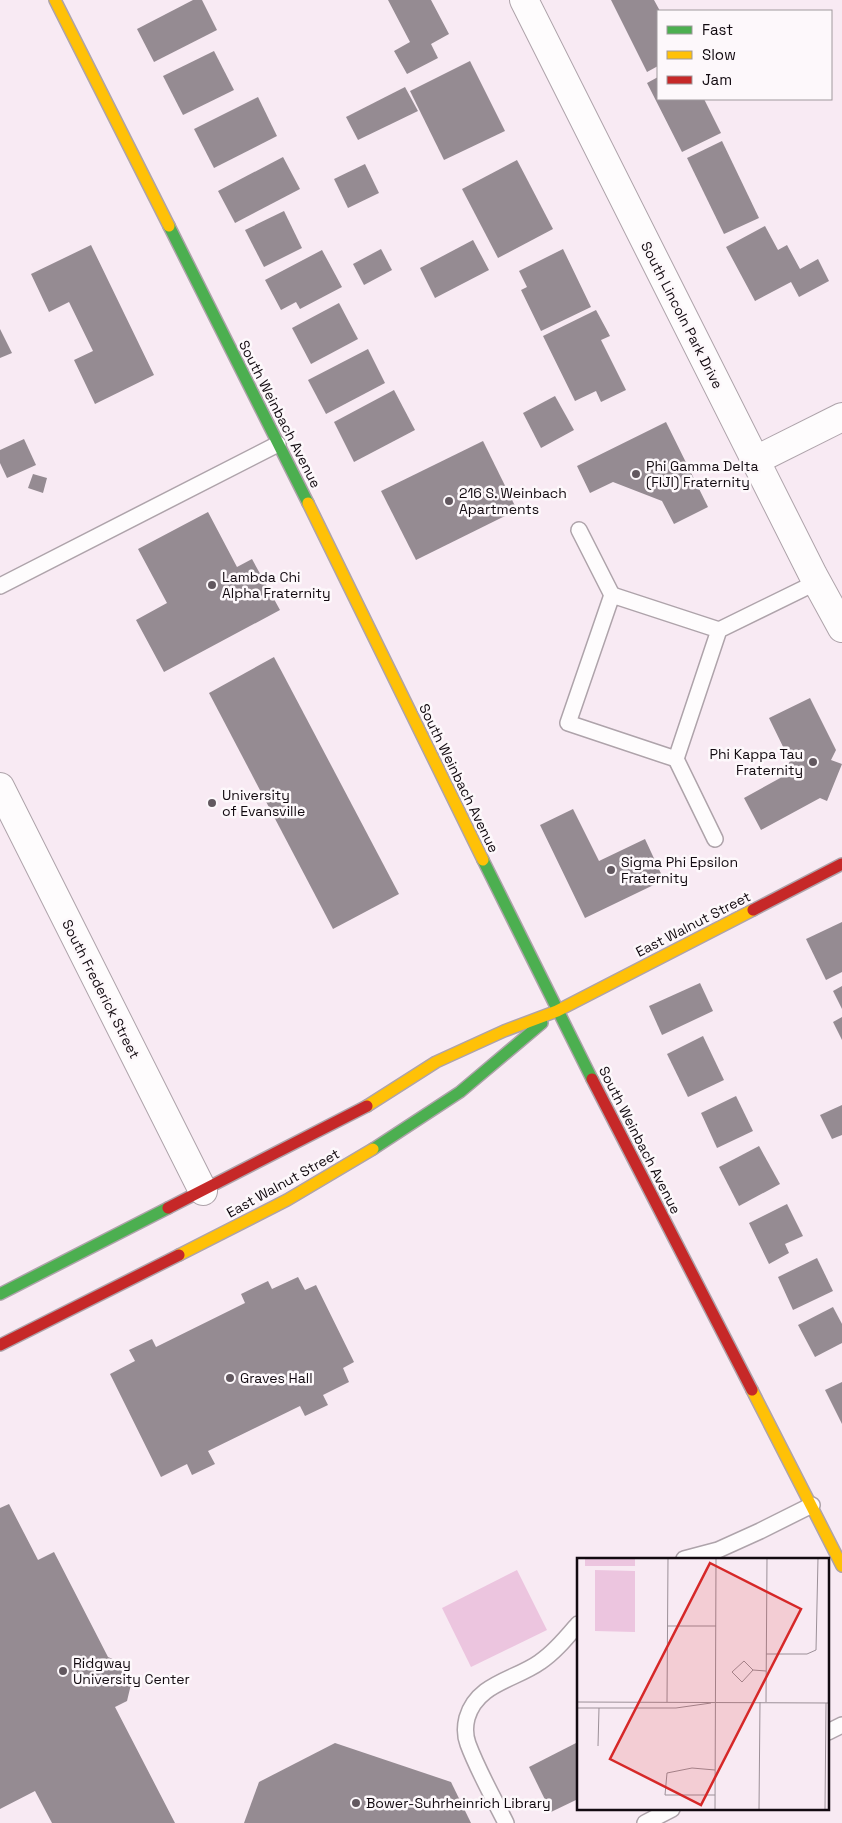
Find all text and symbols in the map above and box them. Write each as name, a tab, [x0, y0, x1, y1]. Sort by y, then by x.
legend	[657, 10, 832, 100]
text: Fast	[702, 20, 733, 39]
text: Slow	[702, 45, 736, 64]
text: Jam	[702, 70, 732, 89]
street label: South Lincoln Park Drive	[637, 238, 727, 392]
street label: South Weinbach Avenue	[235, 337, 325, 491]
place label: Phi Gamma Delta (FIJI) Fraternity	[646, 457, 759, 491]
marker: Phi Gamma Delta (FIJI) Fraternity	[630, 468, 642, 480]
place label: 216 S. Weinbach Apartments	[459, 484, 567, 518]
marker: 216 S. Weinbach Apartments	[443, 495, 455, 507]
place label: Lambda Chi Alpha Fraternity	[222, 568, 330, 602]
marker: Lambda Chi Alpha Fraternity	[206, 579, 218, 591]
street label: South Weinbach Avenue	[415, 701, 503, 855]
place label: Phi Kappa Tau Fraternity	[710, 745, 803, 779]
marker: Phi Kappa Tau Fraternity	[807, 756, 819, 768]
place label: University of Evansville	[222, 786, 305, 820]
marker: University of Evansville	[206, 797, 218, 809]
place label: Sigma Phi Epsilon Fraternity	[621, 853, 738, 887]
marker: Sigma Phi Epsilon Fraternity	[605, 864, 617, 876]
street label: East Walnut Street	[633, 887, 753, 961]
street label: South Frederick Street	[58, 916, 144, 1062]
street label: South Weinbach Avenue	[595, 1063, 685, 1217]
street label: East Walnut Street	[223, 1144, 343, 1222]
place label: Graves Hall	[240, 1369, 313, 1387]
marker: Graves Hall	[224, 1372, 236, 1384]
inset map	[577, 1558, 830, 1810]
place label: Ridgway University Center	[73, 1654, 190, 1688]
marker: Ridgway University Center	[57, 1665, 69, 1677]
place label: Bower-Suhrheinrich Library	[366, 1794, 551, 1812]
marker: Bower-Suhrheinrich Library	[350, 1797, 362, 1809]

